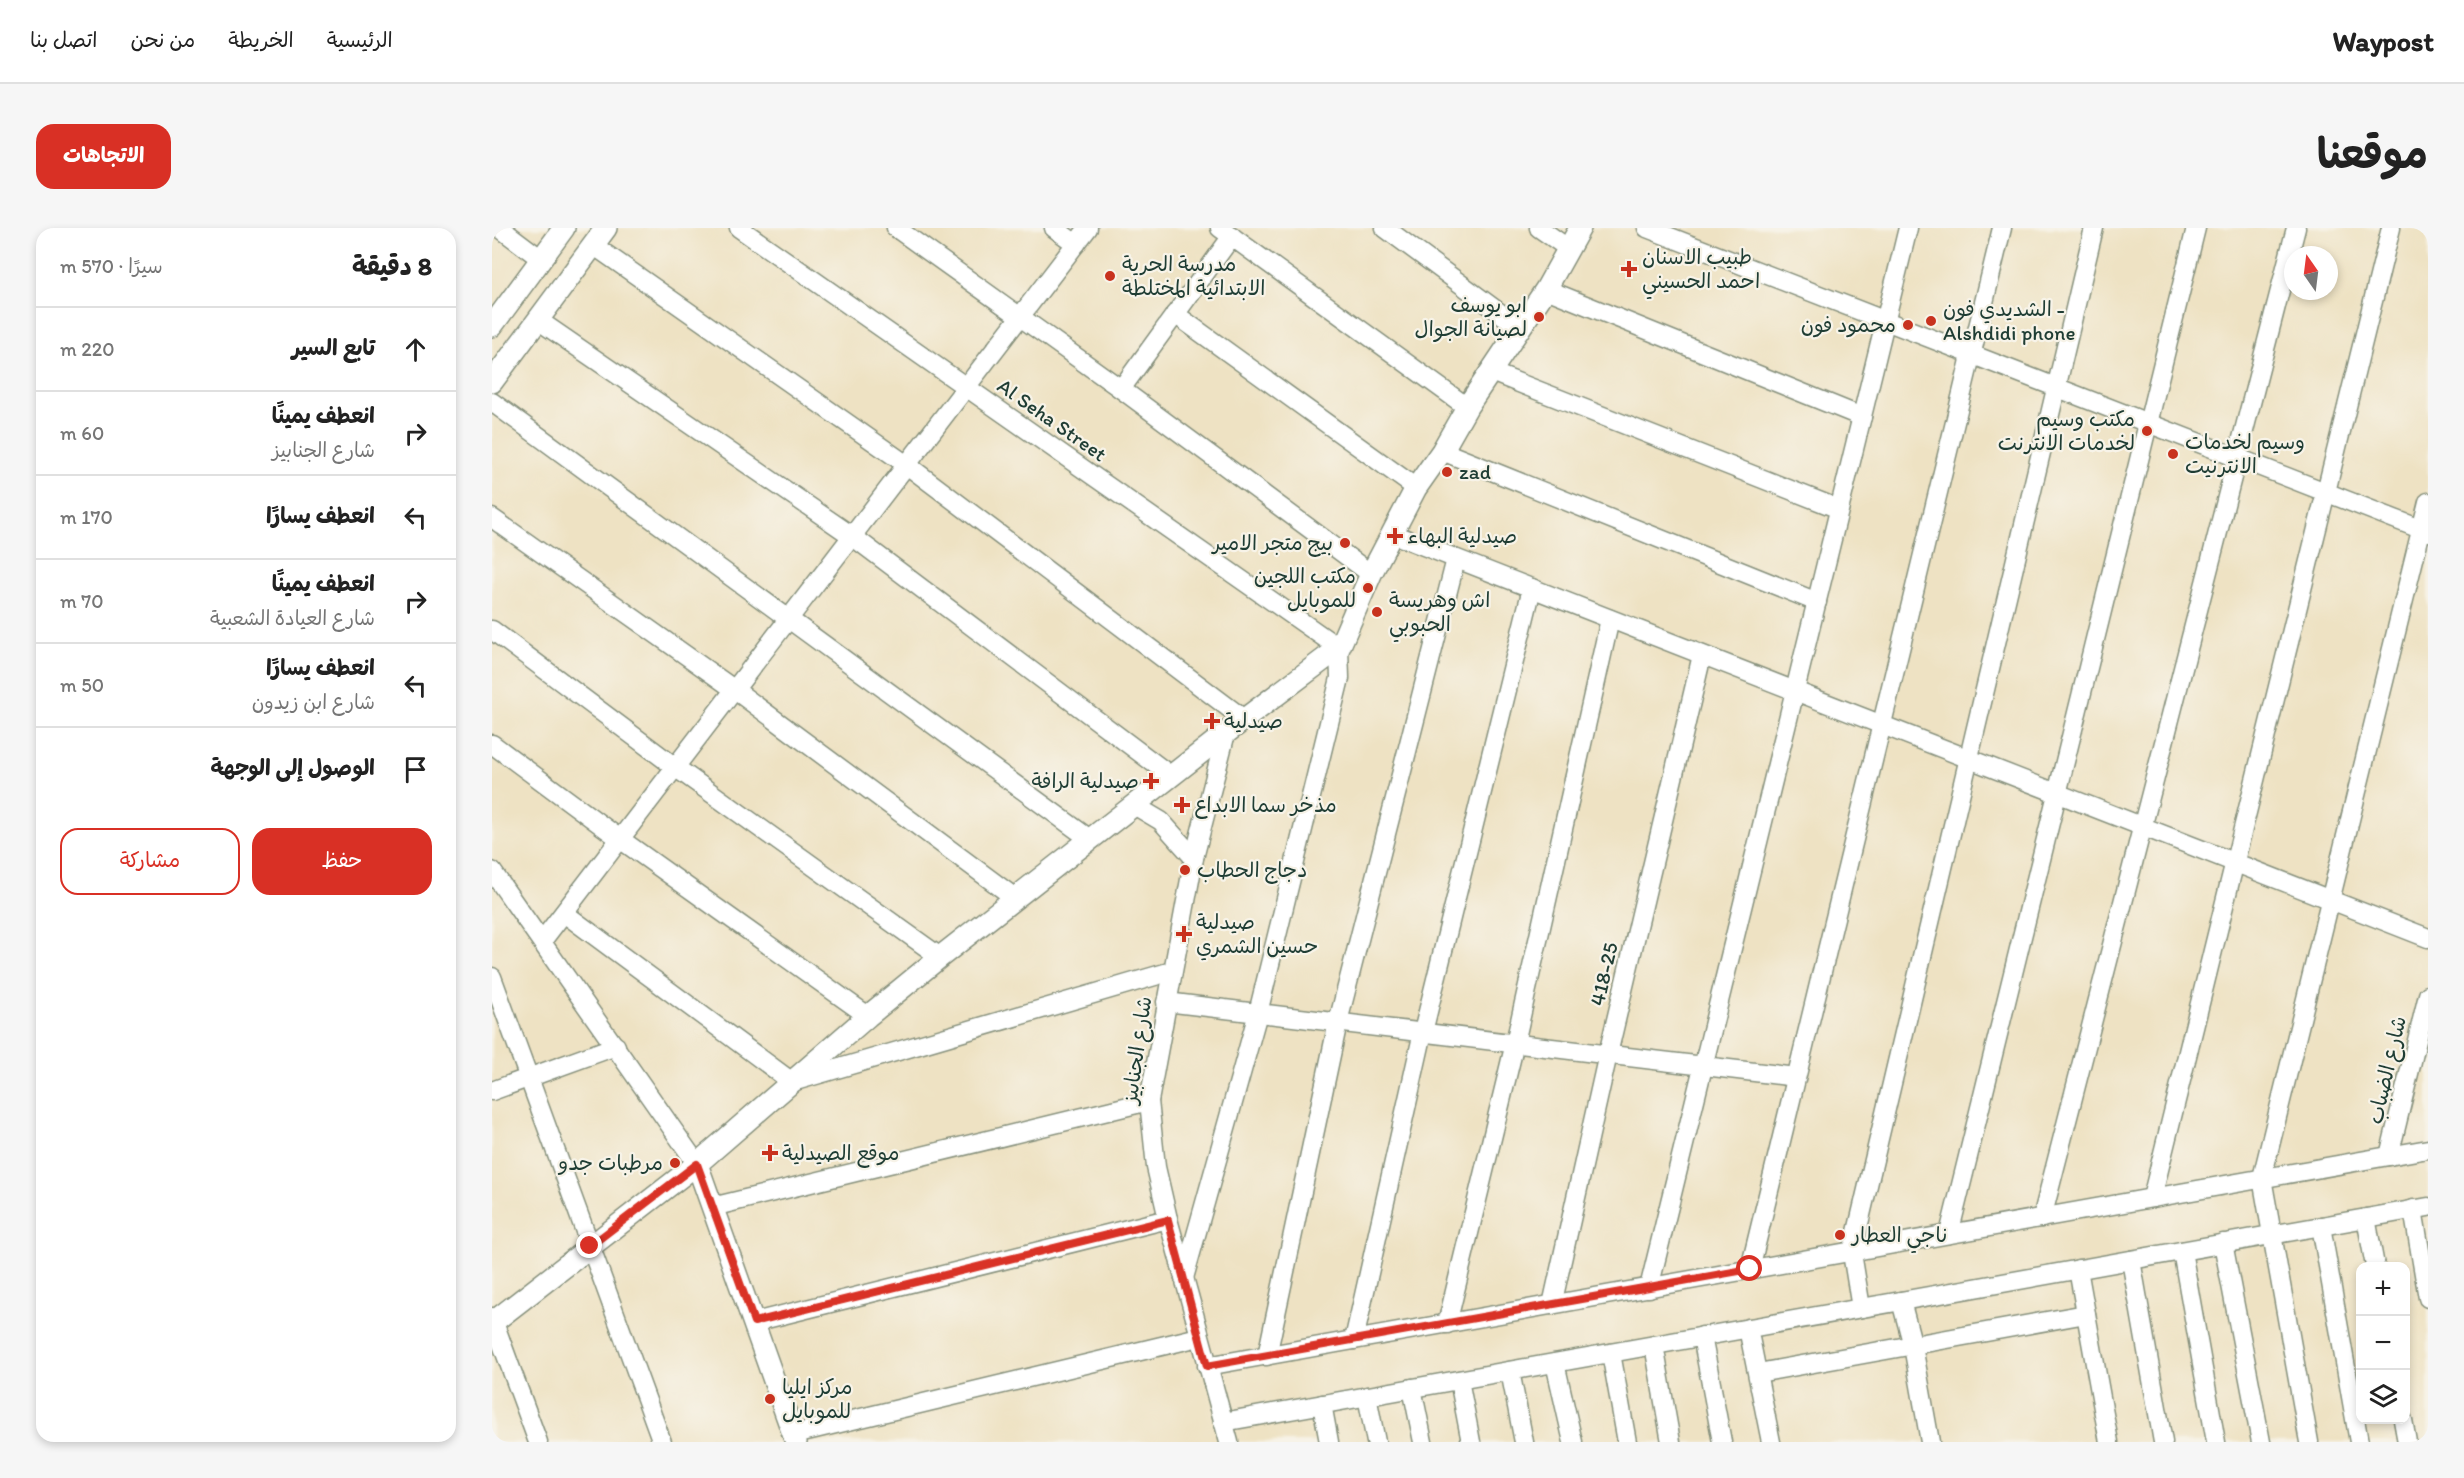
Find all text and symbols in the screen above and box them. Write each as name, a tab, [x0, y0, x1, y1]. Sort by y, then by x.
text: Waypost	[2332, 24, 2434, 58]
text: اتصل بنا	[30, 27, 98, 52]
text: من نحن	[131, 27, 195, 52]
text: الخريطة	[228, 27, 294, 52]
text: الرئيسية	[327, 27, 393, 52]
button: الاتجاهات	[36, 124, 171, 189]
text: موقعنا	[2317, 128, 2428, 179]
place label: طبيب الاسنان احمد الحسيني	[1642, 244, 1760, 300]
north arrow	[2284, 246, 2338, 300]
text: 8 دقيقة	[352, 250, 432, 282]
place label: مدرسة الحرية الابتدائية المختلطة	[1122, 251, 1265, 301]
text: سيرًا · 570 m	[60, 254, 163, 278]
marker: طبيب الاسنان احمد الحسيني	[1620, 260, 1638, 278]
marker: مدرسة الحرية الابتدائية المختلطة	[1103, 269, 1117, 283]
place label: ابو يوسف لصيانة الجوال	[1415, 292, 1527, 342]
place label: الشديدي فون - Alshdidi phone	[1943, 296, 2076, 345]
marker: ابو يوسف لصيانة الجوال	[1532, 310, 1546, 324]
place label: محمود فون	[1801, 312, 1896, 338]
marker: الشديدي فون - Alshdidi phone	[1924, 314, 1938, 328]
marker: محمود فون	[1901, 318, 1915, 332]
icon: ahead	[399, 333, 432, 366]
text: تابع السير	[292, 334, 375, 361]
text: 220 m	[60, 337, 115, 361]
street label: Al Seha Street	[993, 373, 1112, 467]
text: انعطف يمينًا	[272, 402, 375, 429]
place label: مكتب وسيم لخدمات الانترنت	[1998, 406, 2135, 455]
icon: right	[399, 417, 432, 450]
text: 60 m	[60, 421, 104, 445]
marker: مكتب وسيم لخدمات الانترنت	[2140, 424, 2154, 438]
place label: وسيم لخدمات الانترنيت	[2185, 429, 2305, 478]
text: شارع الجنابيز	[272, 438, 375, 462]
marker: وسيم لخدمات الانترنيت	[2166, 447, 2180, 461]
place label: zad	[1459, 459, 1491, 484]
marker: zad	[1440, 465, 1454, 479]
icon: left	[399, 501, 432, 534]
text: انعطف يسارًا	[266, 502, 375, 529]
text: 170 m	[60, 505, 113, 529]
place label: صيدلية البهاء	[1407, 523, 1517, 549]
marker: صيدلية البهاء	[1388, 529, 1402, 543]
place label: بيج متجر الامير	[1210, 530, 1333, 557]
marker: بيج متجر الامير	[1338, 536, 1352, 550]
place label: مكتب اللجين للموبايل	[1254, 563, 1356, 613]
text: انعطف يمينًا	[272, 570, 375, 597]
marker: مكتب اللجين للموبايل	[1361, 581, 1375, 595]
icon: right	[399, 585, 432, 618]
place label: اش وهريسة الحبوبي	[1389, 587, 1490, 643]
text: 70 m	[60, 589, 104, 613]
marker: اش وهريسة الحبوبي	[1370, 605, 1384, 619]
text: شارع العيادة الشعبية	[210, 606, 375, 630]
text: انعطف يسارًا	[266, 654, 375, 681]
icon: left	[399, 669, 432, 702]
text: 50 m	[60, 673, 104, 697]
text: شارع ابن زيدون	[252, 690, 375, 714]
place label: صيدلية	[1224, 708, 1283, 733]
marker: صيدلية	[1205, 714, 1219, 728]
icon: arrive	[399, 753, 432, 786]
text: الوصول إلى الوجهة	[210, 754, 375, 781]
place label: صيدلية الرافة	[1032, 768, 1139, 793]
marker: صيدلية الرافة	[1144, 774, 1158, 788]
place label: مذخر سما الابداع	[1194, 792, 1337, 819]
marker: مذخر سما الابداع	[1175, 798, 1189, 812]
button: مشاركة	[60, 828, 240, 895]
button: حفظ	[252, 828, 432, 895]
place label: دجاج الحطاب	[1197, 857, 1307, 884]
marker: دجاج الحطاب	[1178, 863, 1192, 877]
place label: صيدلية حسين الشمري	[1196, 909, 1318, 961]
marker: صيدلية حسين الشمري	[1177, 927, 1191, 941]
street label: 418-25	[1584, 940, 1623, 1008]
street label: شارع الجنابيز	[1116, 995, 1159, 1108]
street label: شارع الضباب	[2362, 1013, 2414, 1127]
place label: موقع الصيدلية	[782, 1140, 900, 1168]
marker: موقع الصيدلية	[763, 1146, 777, 1160]
place label: مرطبات جدو	[558, 1150, 663, 1176]
marker: مرطبات جدو	[668, 1156, 682, 1170]
place label: ناجي العطار	[1850, 1222, 1947, 1254]
marker: ناجي العطار	[1833, 1228, 1847, 1242]
route end	[576, 1232, 602, 1258]
route start	[1736, 1255, 1762, 1281]
map controls	[2356, 1262, 2410, 1424]
button: +	[2356, 1262, 2410, 1316]
button: −	[2356, 1316, 2410, 1370]
button: layers	[2356, 1370, 2410, 1424]
place label: مركز ايليا للموبايل	[782, 1374, 853, 1424]
marker: مركز ايليا للموبايل	[763, 1392, 777, 1406]

